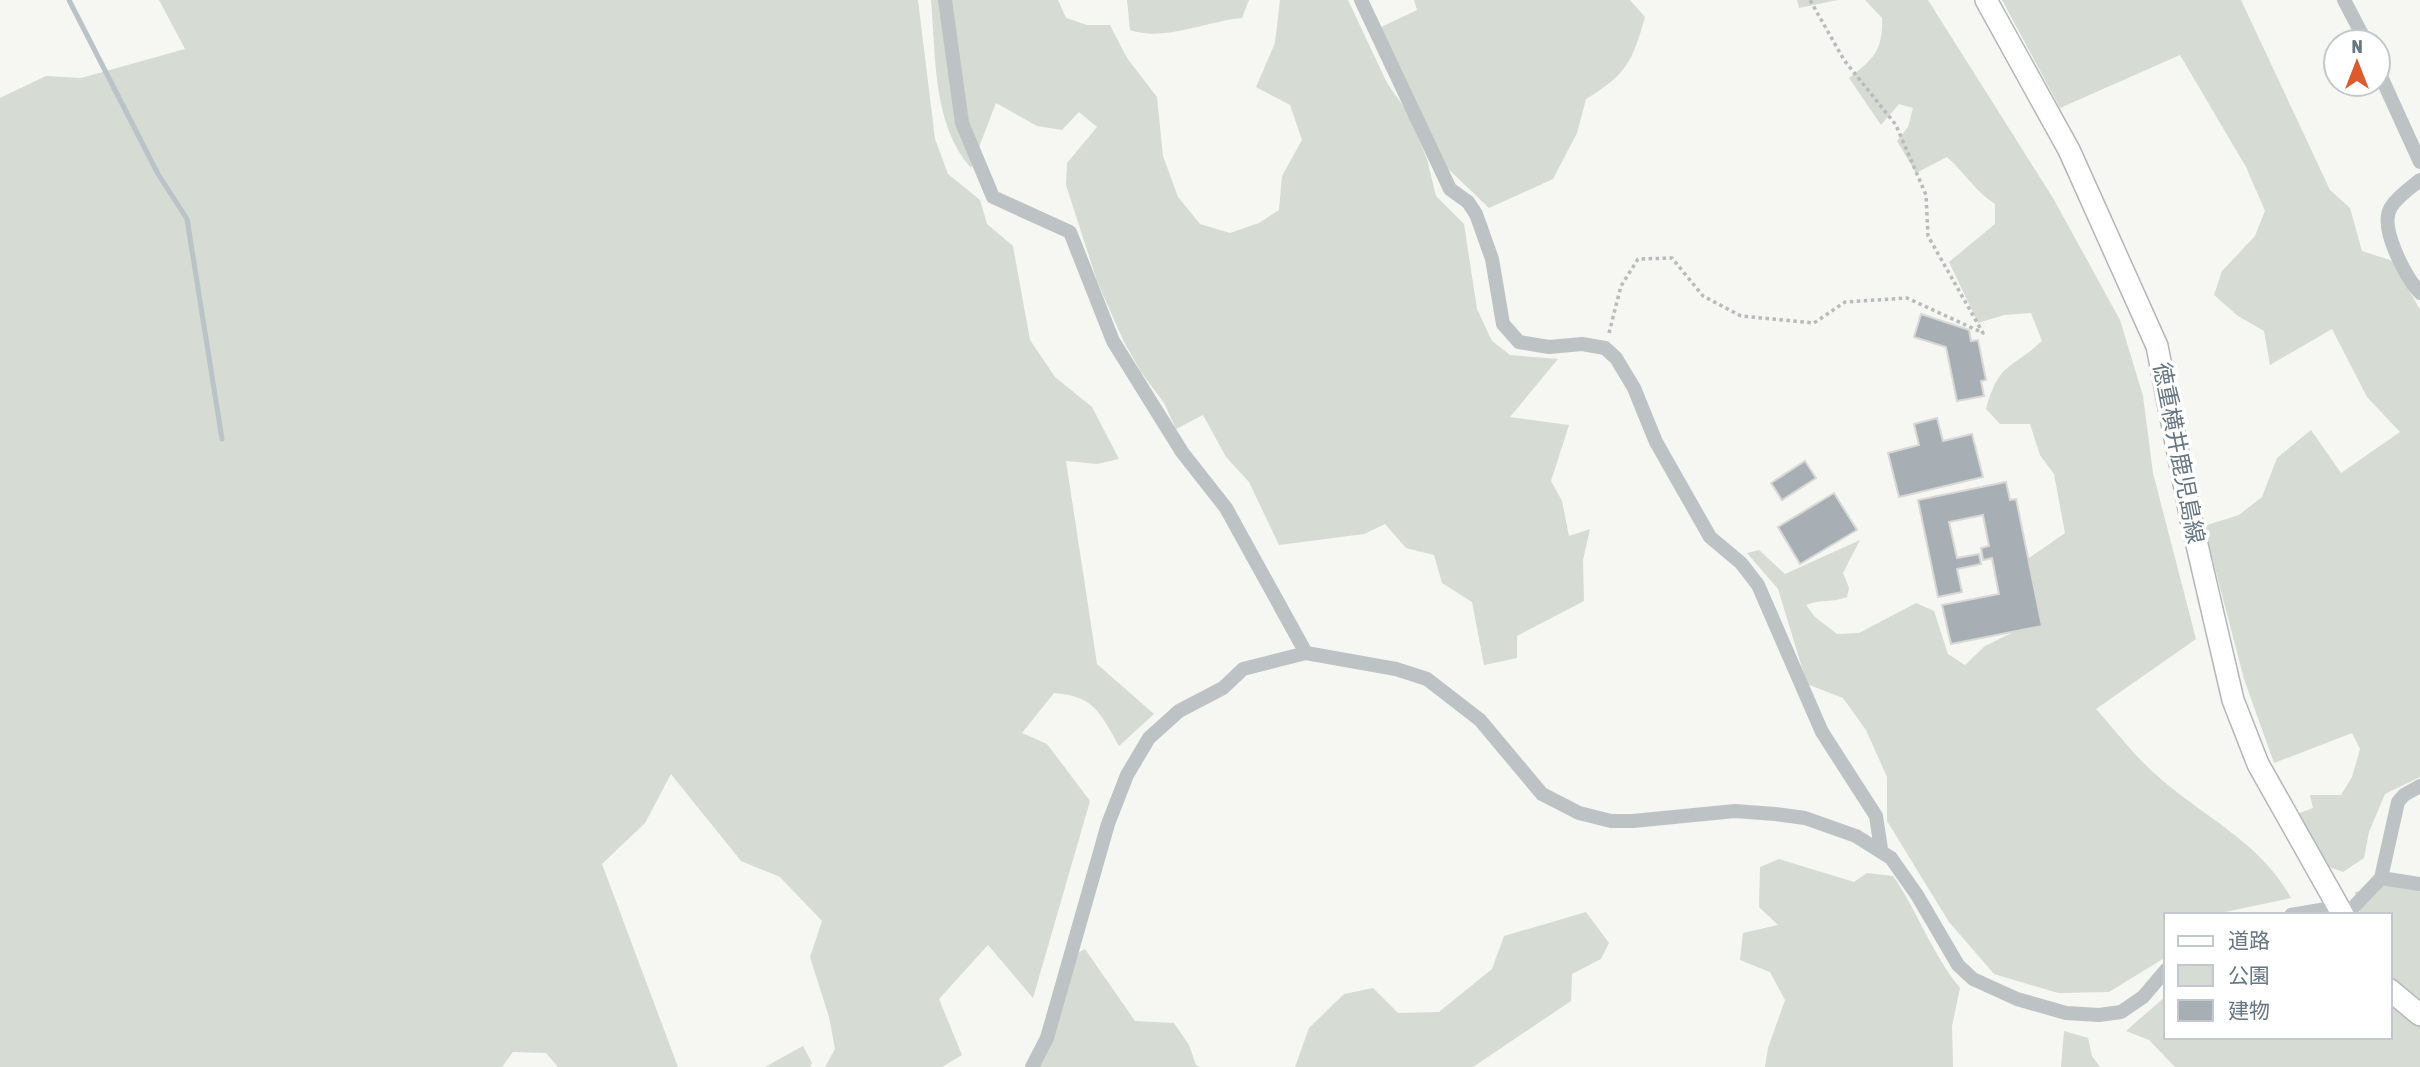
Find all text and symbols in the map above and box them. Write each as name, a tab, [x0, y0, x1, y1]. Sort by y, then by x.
north arrow	[2322, 28, 2392, 98]
text: N	[2351, 35, 2363, 57]
street label: 徳重横井鹿児島線	[2149, 360, 2209, 546]
legend	[2164, 913, 2392, 1039]
text: 道路	[2228, 928, 2270, 952]
text: 公園	[2228, 963, 2270, 987]
text: 建物	[2228, 998, 2270, 1022]

